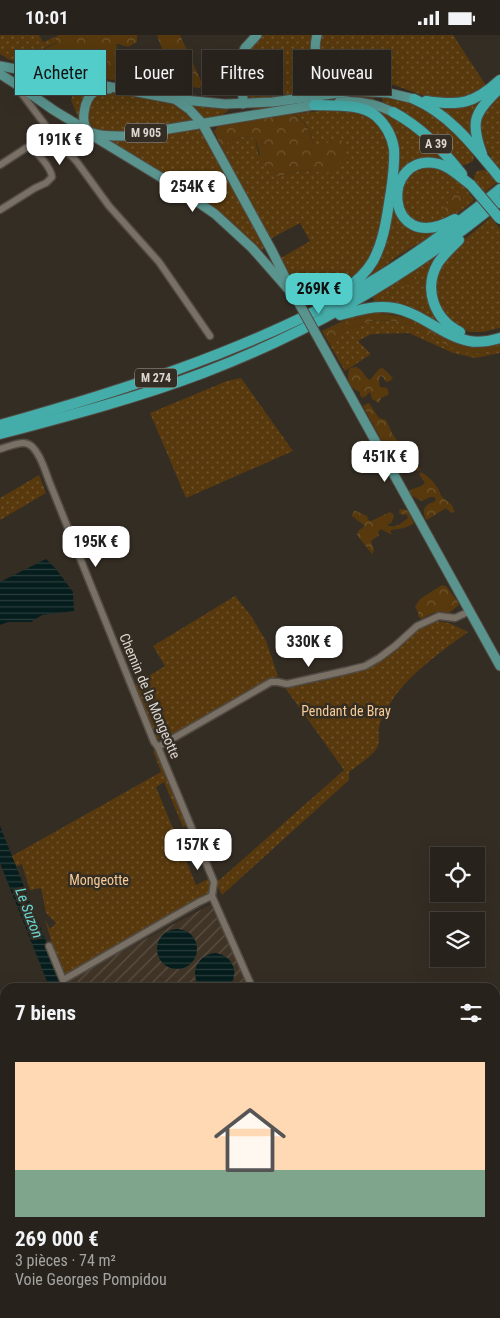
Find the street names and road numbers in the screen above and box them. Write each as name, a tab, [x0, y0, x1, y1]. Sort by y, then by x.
road number: M 905	[125, 124, 167, 143]
road number: A 39	[420, 135, 452, 153]
road number: M 274	[135, 368, 177, 387]
street label: Chemin de la Mongeotte	[116, 631, 184, 761]

